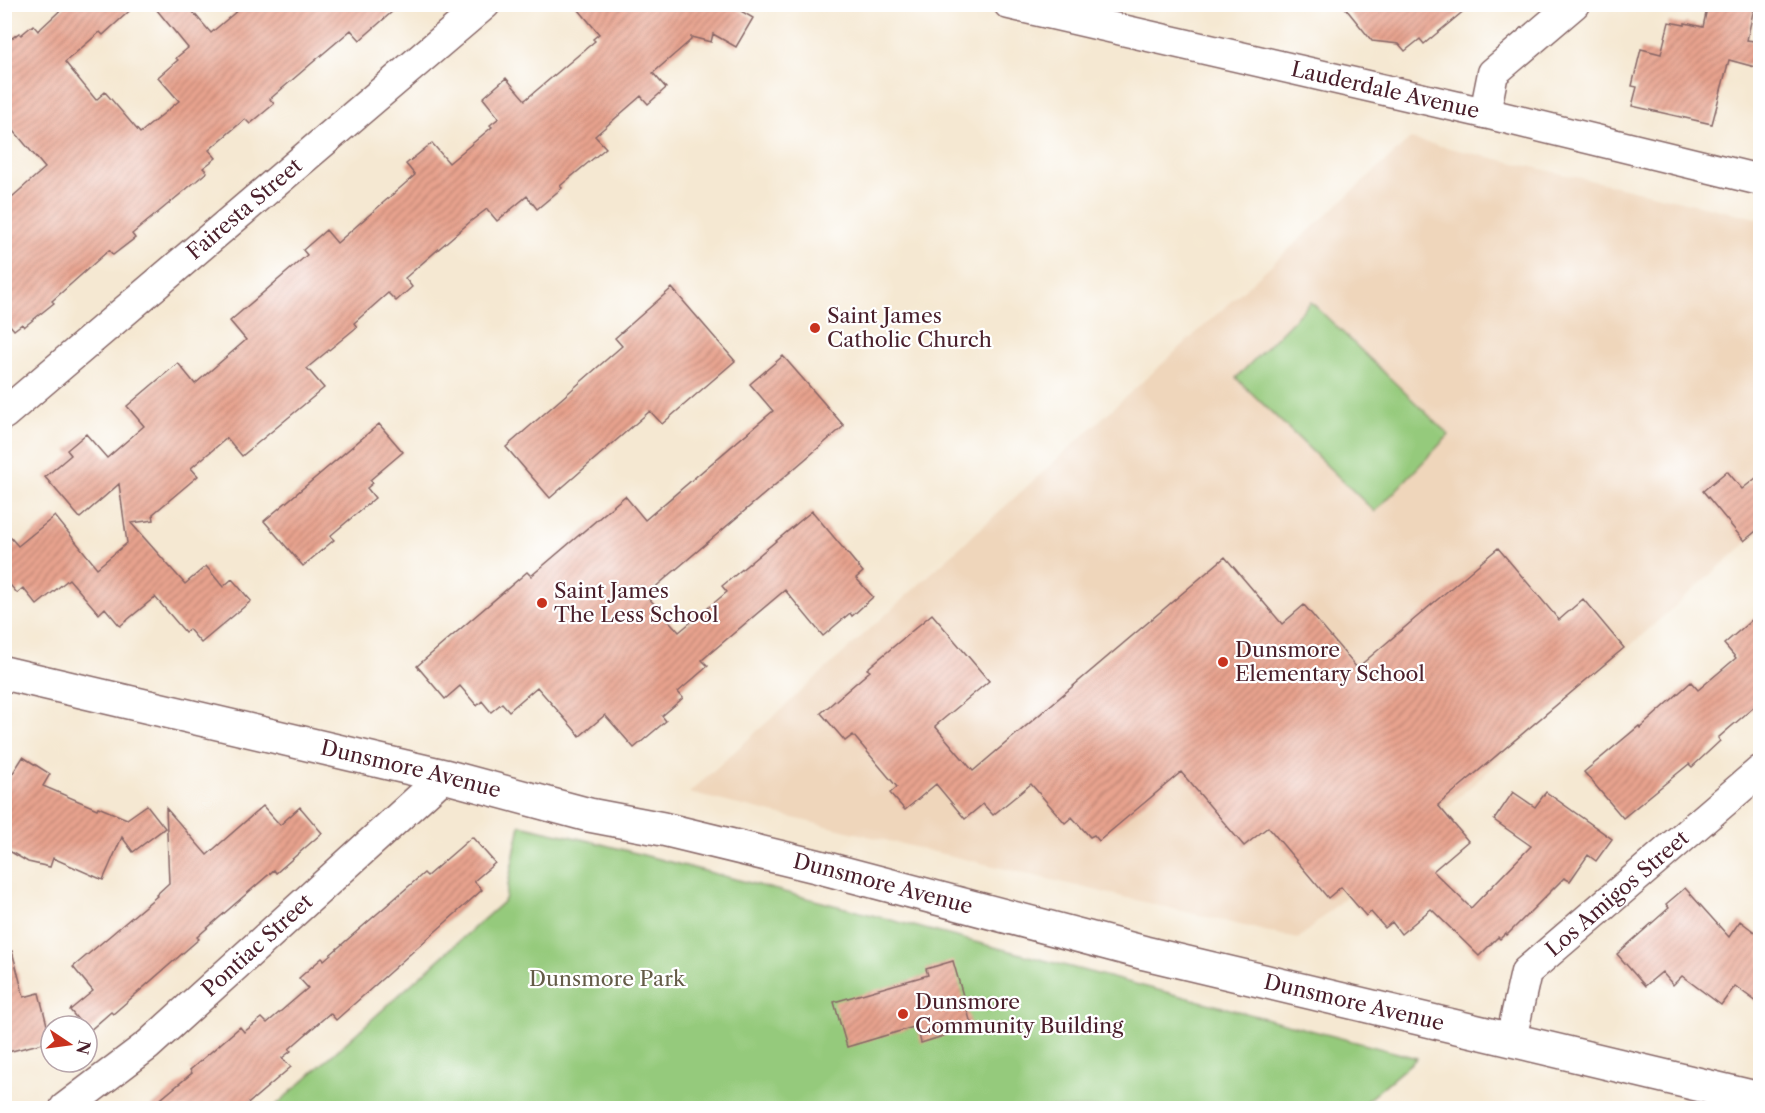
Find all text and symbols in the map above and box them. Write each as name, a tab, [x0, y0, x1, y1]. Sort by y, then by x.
street label: Lauderdale Avenue	[1289, 56, 1482, 123]
street label: Fairesta Street	[182, 152, 307, 265]
place label: Saint James Catholic Church	[827, 303, 992, 352]
marker: Saint James Catholic Church	[808, 321, 822, 335]
place label: Saint James The Less School	[554, 578, 718, 627]
marker: Saint James The Less School	[535, 596, 549, 610]
place label: Dunsmore Elementary School	[1235, 637, 1425, 686]
marker: Dunsmore Elementary School	[1216, 655, 1230, 669]
street label: Dunsmore Avenue	[318, 735, 504, 803]
street label: Los Amigos Street	[1540, 825, 1694, 961]
street label: Dunsmore Avenue	[791, 848, 975, 919]
street label: Pontiac Street	[197, 888, 318, 1002]
park label: Dunsmore Park	[529, 966, 686, 991]
street label: Dunsmore Avenue	[1262, 969, 1447, 1036]
place label: Dunsmore Community Building	[915, 989, 1124, 1038]
marker: Dunsmore Community Building	[896, 1007, 910, 1021]
north arrow	[39, 1014, 99, 1074]
text: N	[72, 1038, 95, 1056]

